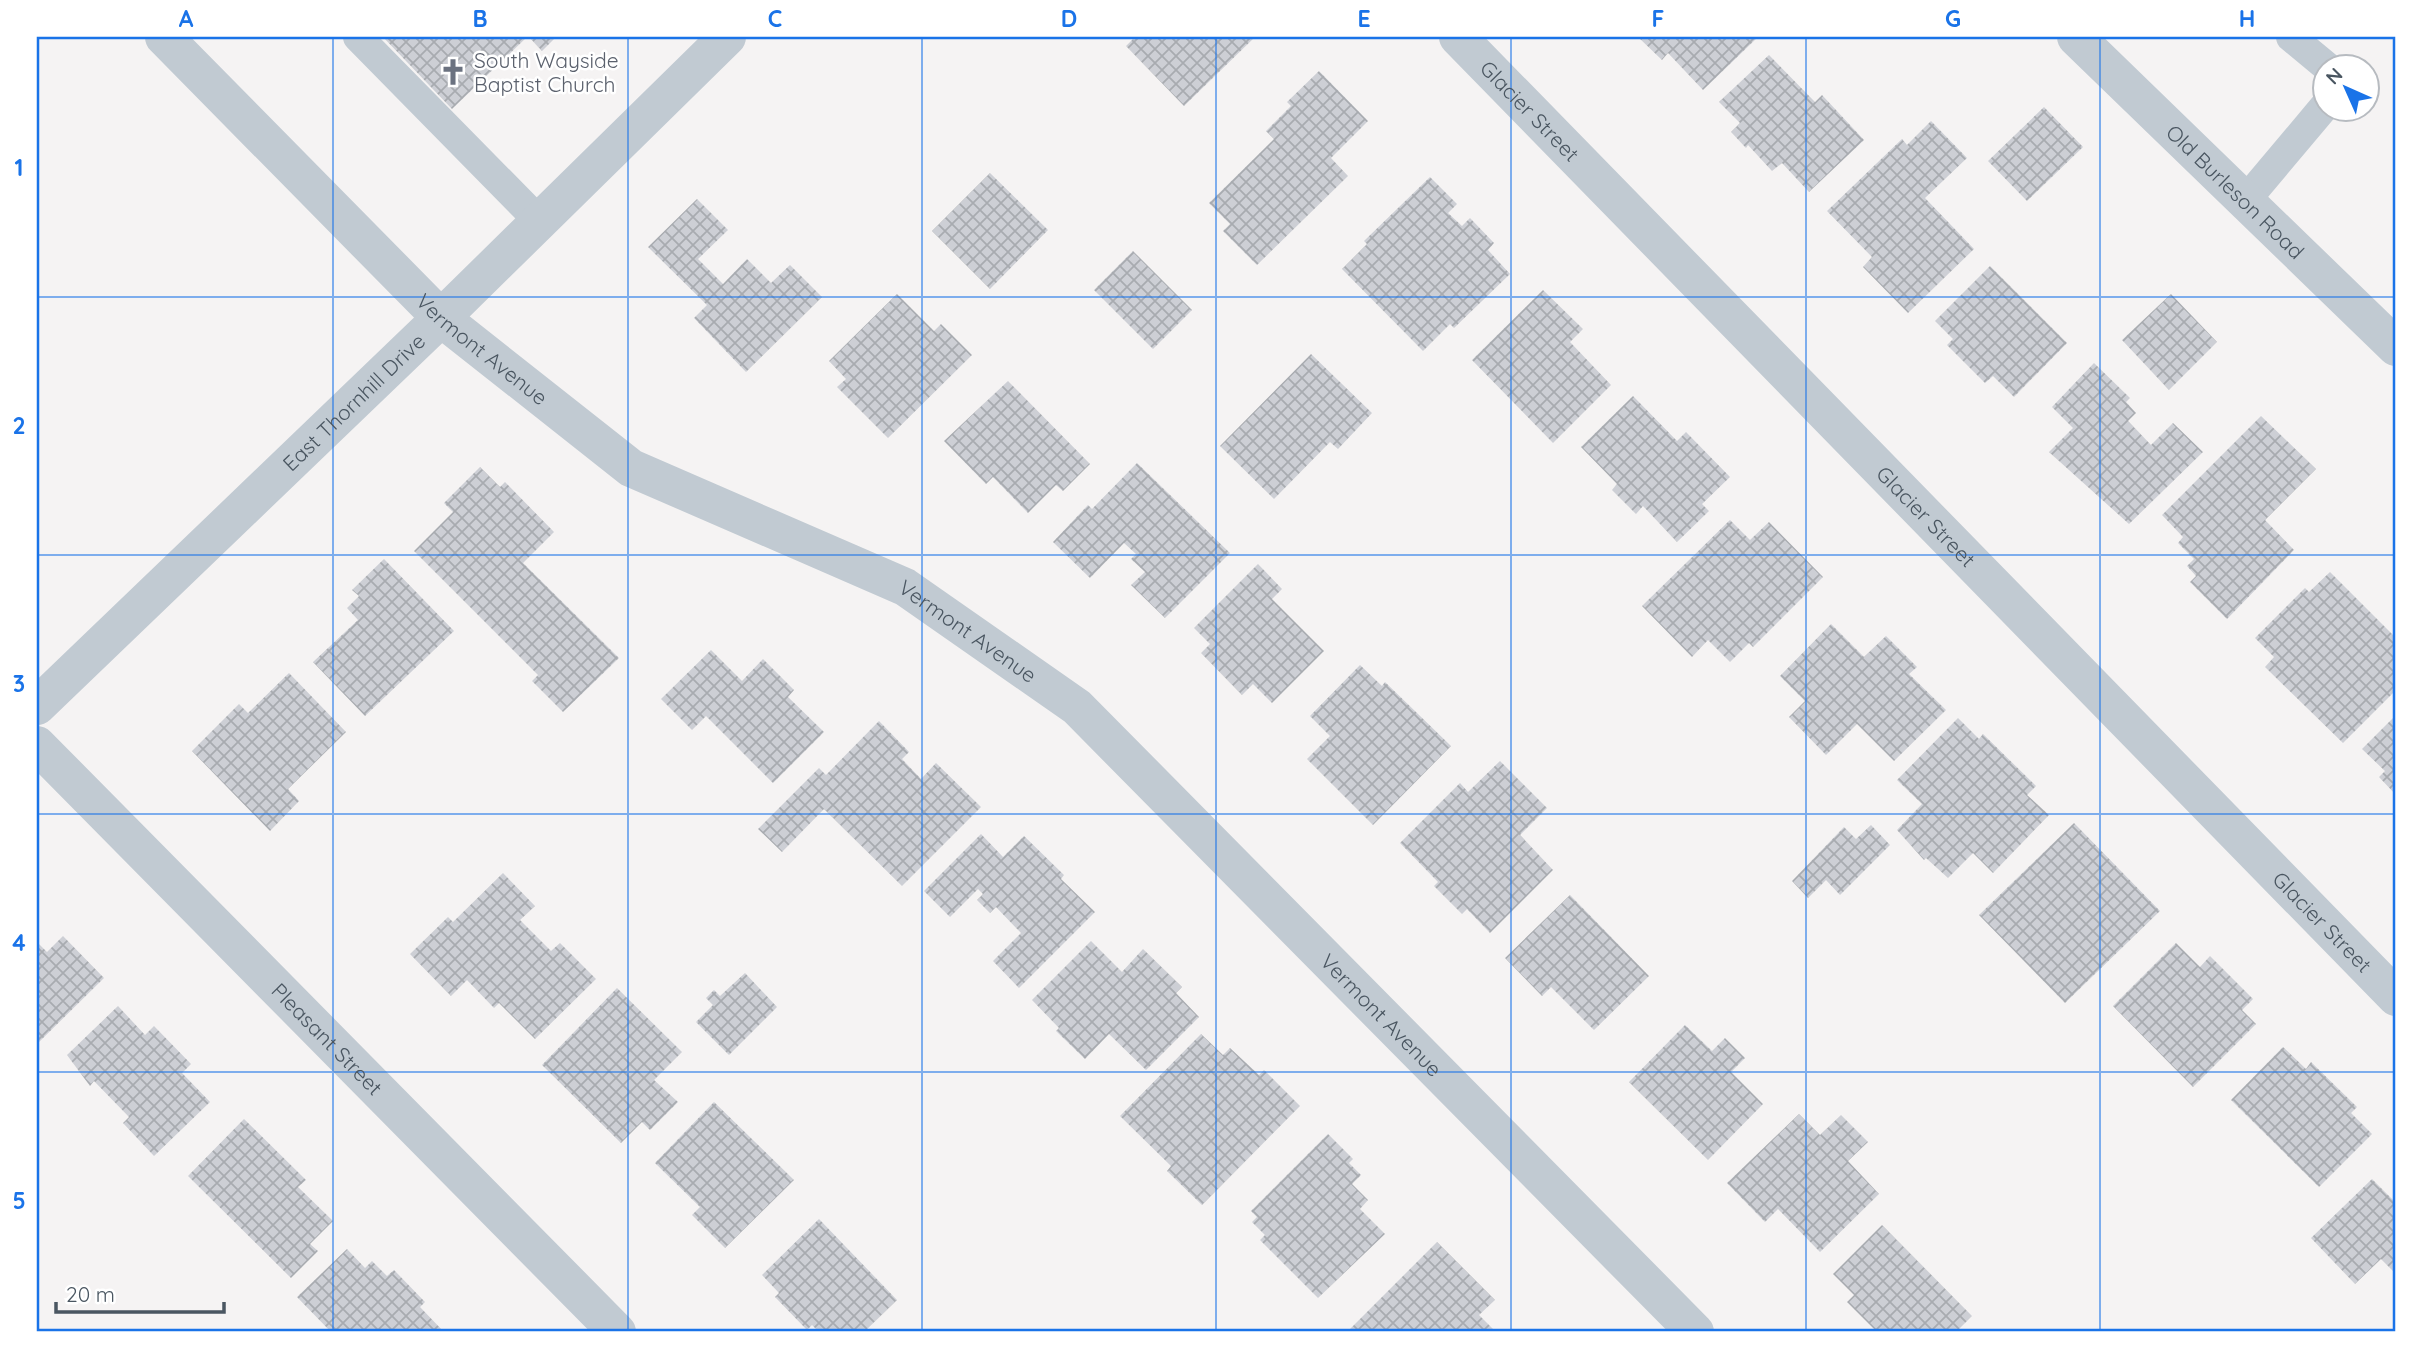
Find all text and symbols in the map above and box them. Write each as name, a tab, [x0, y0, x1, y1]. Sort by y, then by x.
text: A	[179, 4, 194, 33]
text: B	[472, 4, 488, 33]
text: C	[768, 4, 782, 33]
text: D	[1061, 4, 1077, 33]
text: E	[1357, 4, 1371, 33]
text: F	[1652, 4, 1664, 33]
text: G	[1945, 4, 1961, 33]
text: H	[2239, 4, 2255, 33]
place label: South Wayside Baptist Church	[474, 47, 619, 97]
north arrow	[2310, 52, 2380, 122]
street label: Glacier Street	[1475, 55, 1585, 167]
church icon: South Wayside Baptist Church	[438, 57, 468, 87]
text: N	[2321, 63, 2347, 89]
street label: Old Burleson Road	[2161, 119, 2310, 264]
text: 1	[15, 153, 23, 182]
street label: Vermont Avenue	[411, 288, 553, 410]
street label: East Thornhill Drive	[277, 328, 430, 476]
text: 2	[12, 411, 26, 440]
street label: Glacier Street	[1871, 460, 1981, 572]
street label: Vermont Avenue	[894, 574, 1042, 688]
text: 3	[13, 669, 25, 698]
street label: Glacier Street	[2268, 866, 2377, 978]
text: 4	[12, 928, 26, 957]
street label: Vermont Avenue	[1315, 948, 1448, 1082]
street label: Pleasant Street	[266, 977, 388, 1100]
text: 5	[12, 1186, 26, 1215]
scale bar	[56, 1271, 224, 1315]
text: 20 m	[66, 1281, 115, 1307]

